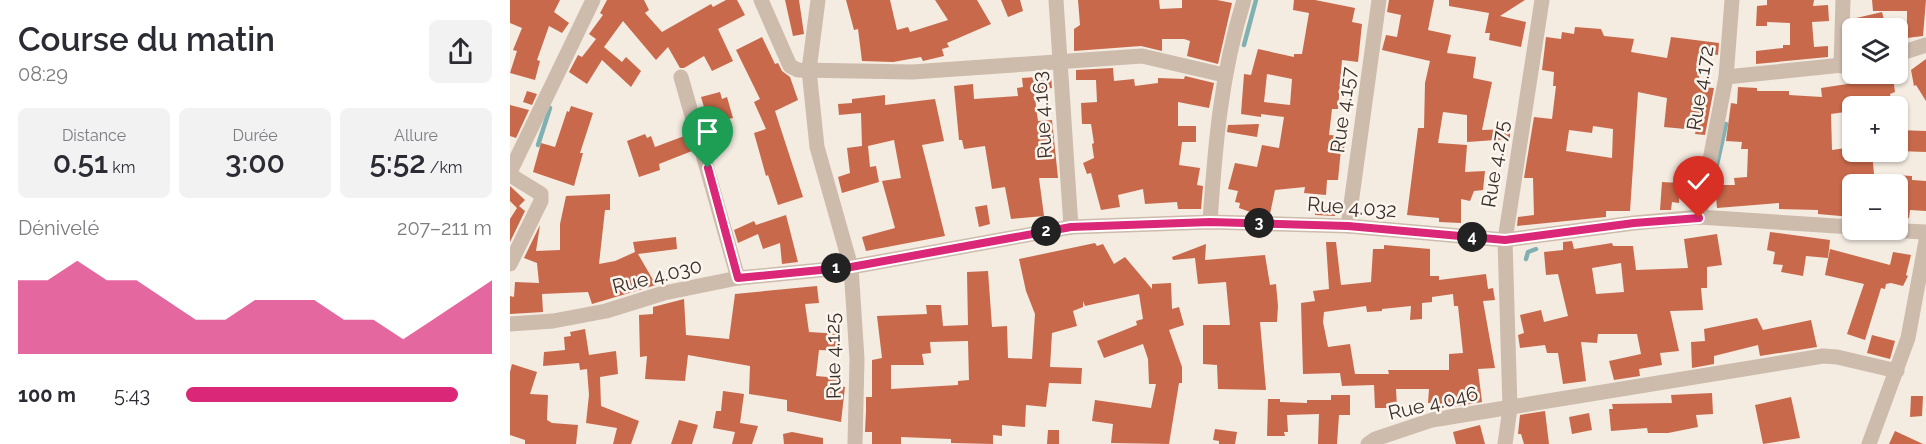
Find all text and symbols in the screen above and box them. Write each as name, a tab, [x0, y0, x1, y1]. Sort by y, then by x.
map controls	[1842, 18, 1908, 240]
button: layers	[1842, 18, 1908, 84]
text: Course du matin	[18, 20, 275, 59]
button: share	[429, 20, 492, 83]
street label: Rue 4.172	[1681, 44, 1719, 132]
text: 08:29	[18, 62, 68, 86]
street label: Rue 4.157	[1325, 65, 1361, 154]
street label: Rue 4.163	[1027, 70, 1057, 160]
button: +	[1842, 96, 1908, 162]
pin	[682, 106, 733, 168]
icon: arrive	[691, 115, 724, 148]
street label: Rue 4.275	[1476, 119, 1514, 209]
text: Distance	[62, 126, 126, 145]
text: Durée	[232, 126, 278, 145]
text: Allure	[394, 126, 438, 145]
text: 0.51	[53, 145, 108, 180]
text: 3:00	[225, 145, 285, 180]
text: 5:52	[369, 145, 426, 180]
pin	[1673, 156, 1724, 218]
text: km	[108, 158, 135, 177]
text: /km	[426, 158, 463, 177]
icon: check	[1682, 165, 1715, 198]
button: −	[1842, 174, 1908, 240]
street label: Rue 4.032	[1306, 192, 1398, 222]
pin: 3	[1244, 208, 1274, 238]
text: 3	[1255, 213, 1263, 232]
text: Dénivelé	[18, 216, 99, 240]
text: 207–211 m	[397, 216, 492, 240]
pin: 2	[1031, 216, 1061, 246]
text: 2	[1041, 221, 1051, 240]
pin: 4	[1457, 222, 1487, 252]
text: 4	[1467, 227, 1477, 246]
street label: Rue 4.030	[610, 253, 704, 299]
pin: 1	[821, 253, 851, 283]
text: 1	[832, 258, 840, 277]
street label: Rue 4.125	[820, 313, 846, 399]
street label: Rue 4.046	[1386, 381, 1480, 425]
text: 100 m	[18, 383, 76, 407]
text: 5:43	[114, 383, 150, 407]

